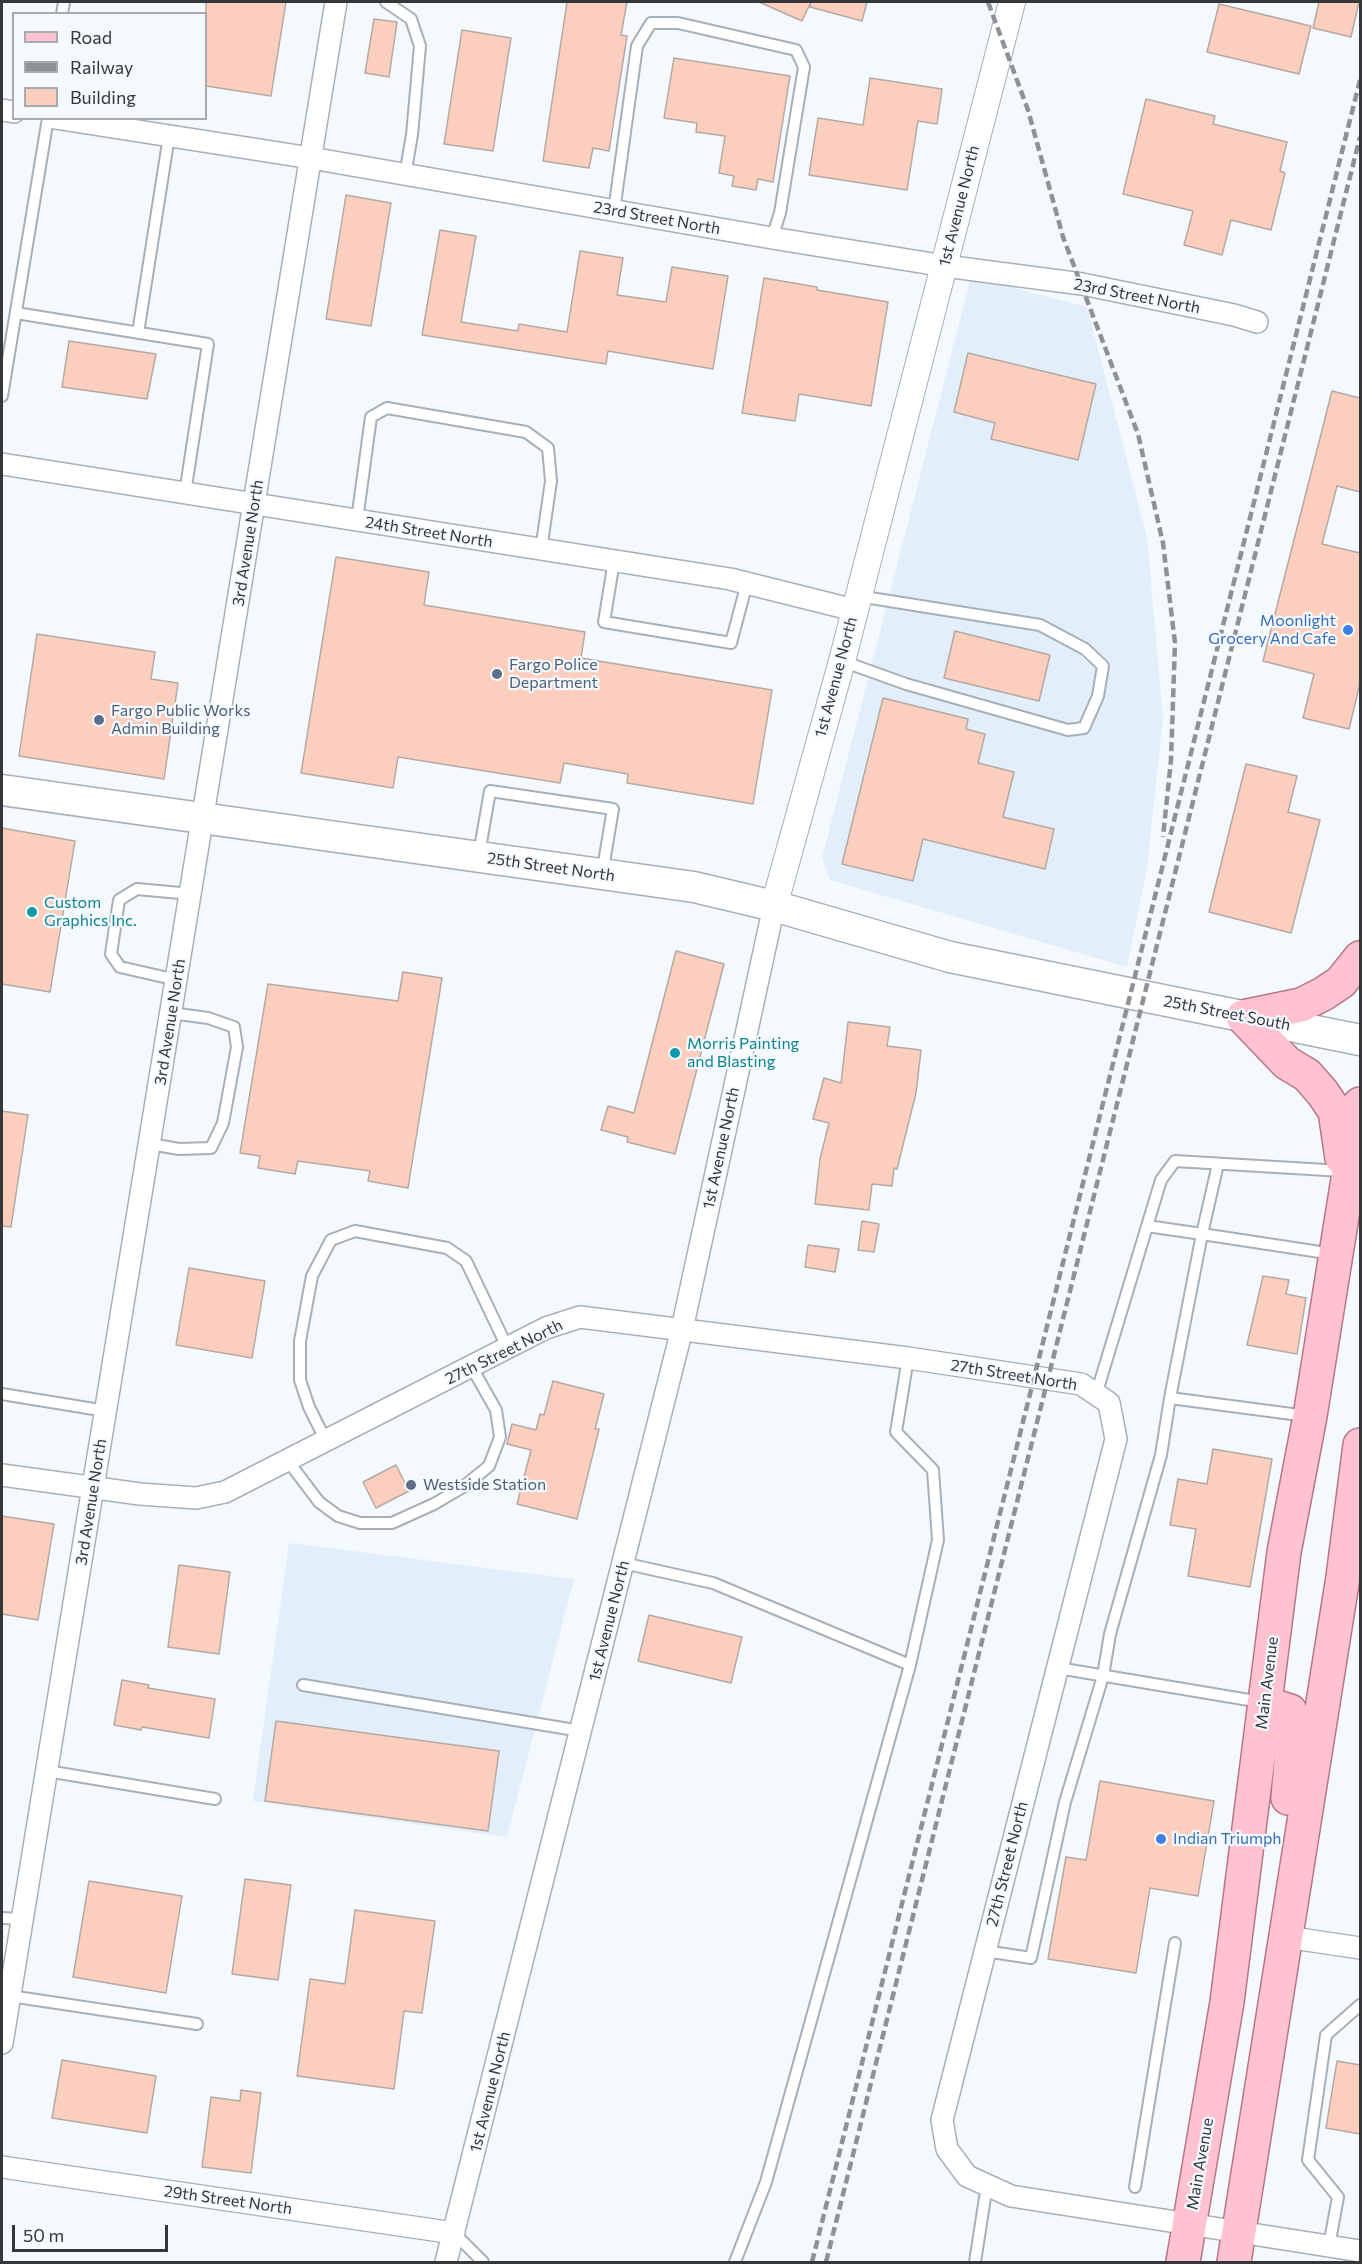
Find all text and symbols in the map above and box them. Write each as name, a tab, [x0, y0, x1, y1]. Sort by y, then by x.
legend	[12, 12, 207, 120]
text: Road	[70, 26, 112, 48]
text: Railway	[70, 56, 133, 78]
text: Building	[70, 86, 136, 108]
street label: 1st Avenue North	[935, 144, 983, 268]
street label: 23rd Street North	[592, 197, 722, 239]
street label: 23rd Street North	[1072, 274, 1202, 318]
street label: 3rd Avenue North	[229, 478, 267, 608]
street label: 24th Street North	[364, 512, 494, 552]
place label: Moonlight Grocery And Cafe	[1208, 611, 1336, 649]
street label: 1st Avenue North	[811, 615, 861, 739]
marker: Moonlight Grocery And Cafe	[1341, 623, 1355, 637]
place label: Fargo Police Department	[509, 655, 598, 693]
marker: Fargo Police Department	[490, 667, 504, 681]
place label: Fargo Public Works Admin Building	[111, 701, 250, 739]
marker: Fargo Public Works Admin Building	[92, 713, 106, 727]
street label: 25th Street North	[486, 849, 616, 885]
place label: Custom Graphics Inc.	[44, 893, 137, 931]
marker: Custom Graphics Inc.	[25, 905, 39, 919]
street label: 3rd Avenue North	[151, 957, 189, 1087]
street label: 25th Street South	[1162, 991, 1292, 1035]
place label: Morris Painting and Blasting	[687, 1034, 799, 1072]
marker: Morris Painting and Blasting	[668, 1046, 682, 1060]
street label: 1st Avenue North	[699, 1085, 743, 1211]
street label: 27th Street North	[442, 1315, 566, 1389]
street label: 27th Street North	[949, 1355, 1079, 1395]
street label: 3rd Avenue North	[72, 1437, 110, 1567]
place label: Westside Station	[423, 1475, 546, 1495]
marker: Westside Station	[404, 1478, 418, 1492]
street label: 1st Avenue North	[585, 1559, 633, 1683]
street label: Main Avenue	[1252, 1636, 1282, 1730]
street label: 27th Street North	[982, 1800, 1032, 1928]
place label: Indian Triumph	[1173, 1829, 1282, 1849]
marker: Indian Triumph	[1154, 1832, 1168, 1846]
street label: 1st Avenue North	[466, 2030, 514, 2154]
street label: Main Avenue	[1182, 2116, 1218, 2212]
street label: 29th Street North	[163, 2181, 293, 2219]
scale bar	[15, 2213, 171, 2251]
text: 50 m	[23, 2224, 64, 2246]

